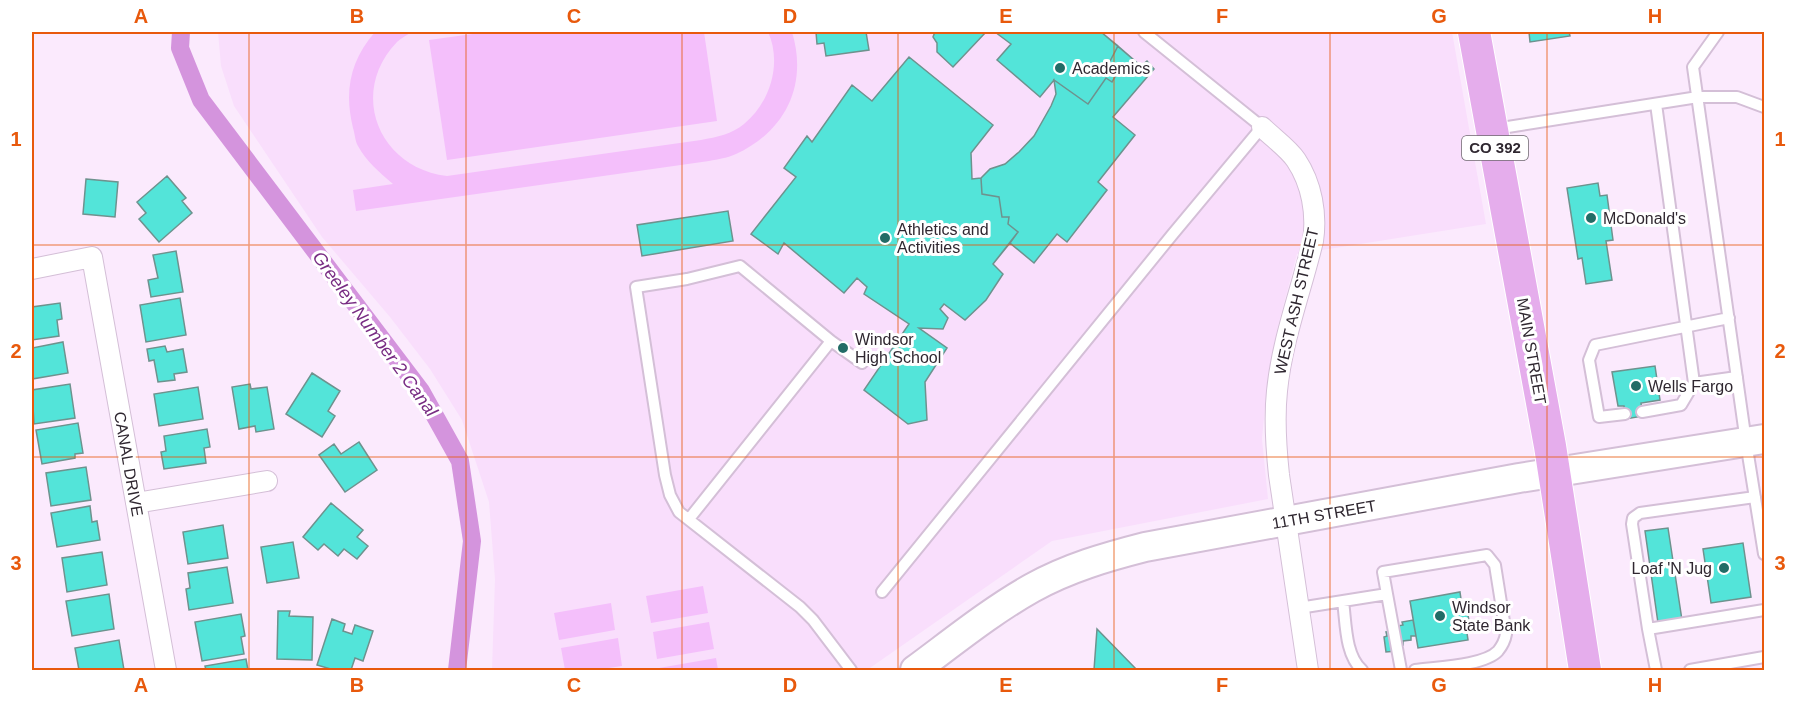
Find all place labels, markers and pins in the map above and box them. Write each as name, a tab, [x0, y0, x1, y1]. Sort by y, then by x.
place label: Academics	[1072, 60, 1150, 77]
marker: Academics	[1053, 61, 1067, 75]
place label: McDonald's	[1603, 210, 1686, 227]
marker: McDonald's	[1584, 211, 1598, 225]
place label: Athletics and Activities	[897, 221, 989, 256]
marker: Athletics and Activities	[878, 231, 892, 245]
place label: Windsor High School	[855, 331, 941, 366]
marker: Windsor High School	[836, 341, 850, 355]
place label: Wells Fargo	[1648, 378, 1733, 395]
marker: Wells Fargo	[1629, 379, 1643, 393]
place label: Loaf 'N Jug	[1632, 560, 1712, 577]
marker: Loaf 'N Jug	[1717, 561, 1731, 575]
place label: Windsor State Bank	[1452, 599, 1531, 634]
marker: Windsor State Bank	[1433, 609, 1447, 623]

